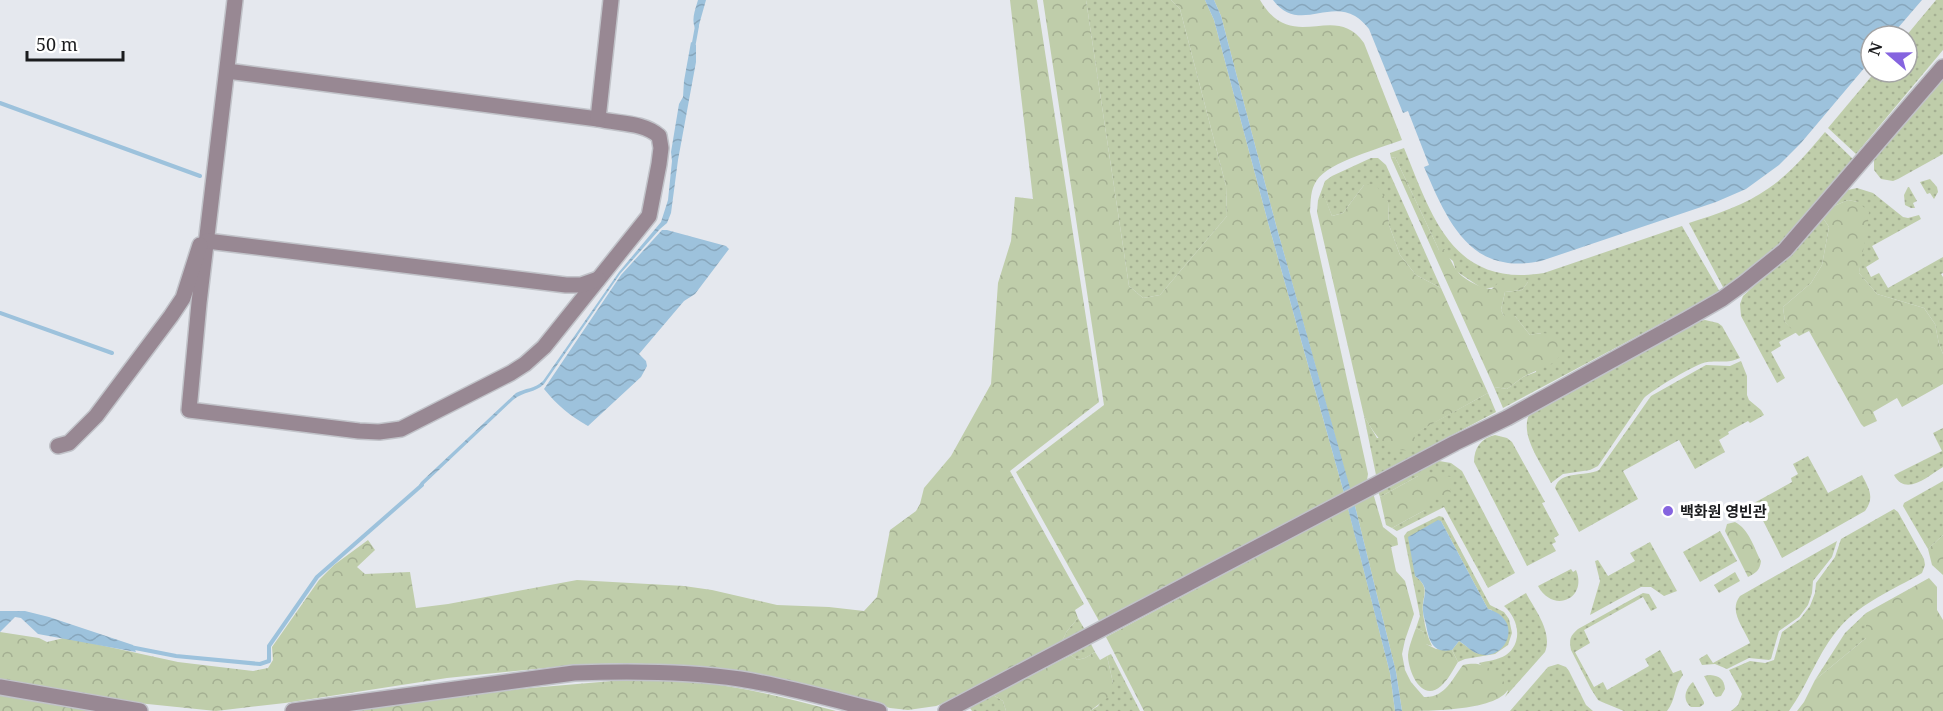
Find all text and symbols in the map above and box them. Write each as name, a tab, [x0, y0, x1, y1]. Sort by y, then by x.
scale bar	[27, 24, 123, 62]
north arrow	[1859, 24, 1919, 84]
text: 50 m	[36, 32, 78, 56]
text: N	[1862, 39, 1888, 59]
place label: 백화원 영빈관	[1680, 501, 1767, 521]
marker: 백화원 영빈관	[1661, 504, 1675, 518]

